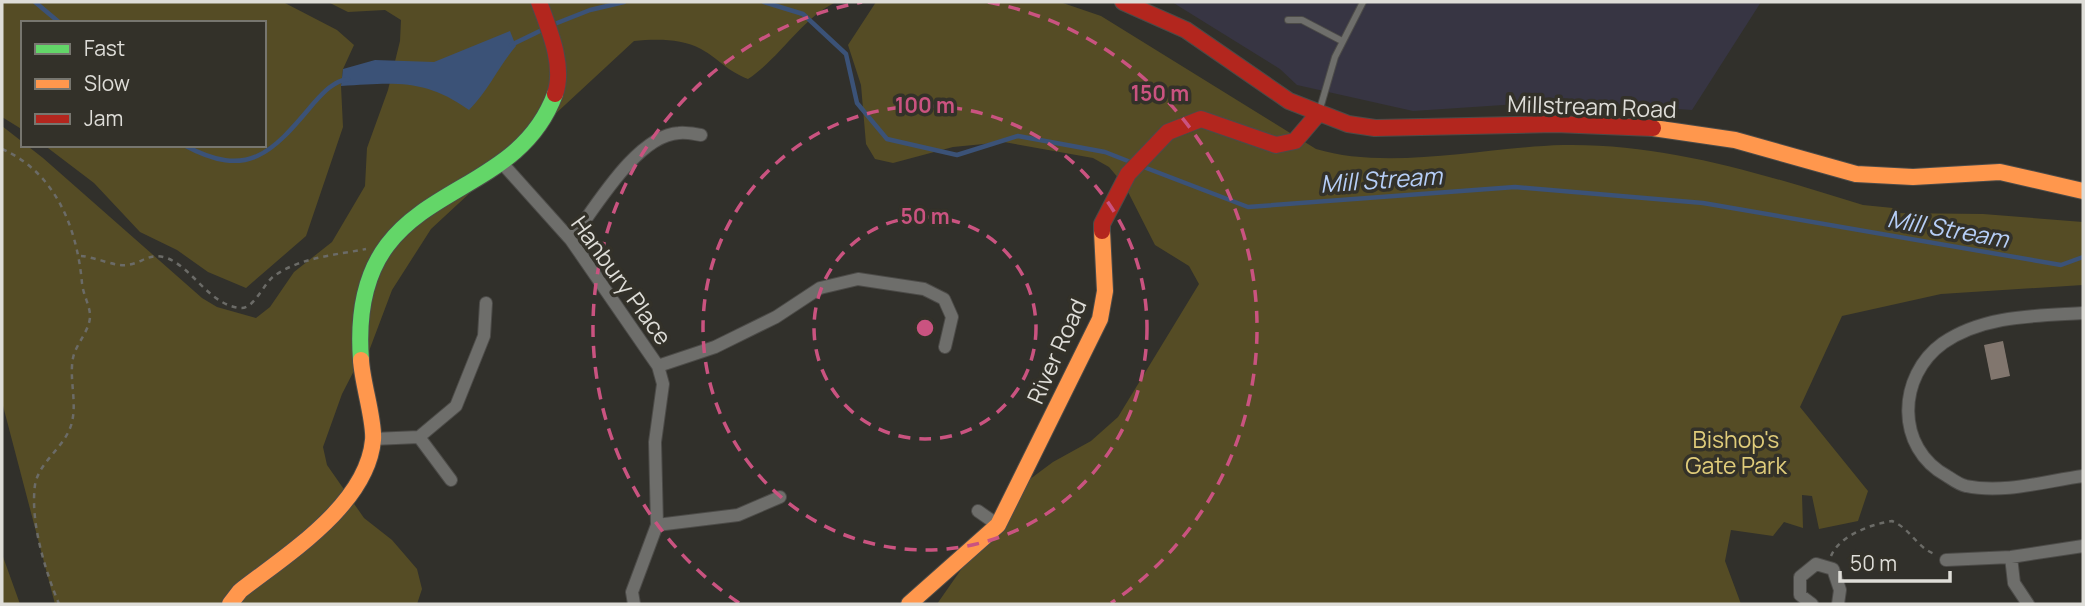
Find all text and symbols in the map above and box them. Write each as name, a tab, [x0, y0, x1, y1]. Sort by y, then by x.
legend	[21, 21, 266, 147]
text: Fast	[84, 34, 125, 62]
text: Slow	[84, 69, 130, 97]
text: 150 m	[1131, 79, 1189, 107]
street label: Millstream Road	[1507, 87, 1677, 125]
text: 100 m	[895, 91, 955, 119]
text: Jam	[84, 104, 123, 132]
water label: Mill Stream	[1319, 158, 1445, 200]
water label: Mill Stream	[1885, 201, 2013, 255]
text: 50 m	[900, 202, 950, 230]
street label: Hanbury Place	[564, 209, 680, 351]
street label: River Road	[1019, 293, 1093, 409]
centre of rings	[913, 316, 937, 340]
park label: Bishop's Gate Park	[1685, 423, 1787, 481]
scale bar	[1840, 540, 1950, 584]
text: 50 m	[1850, 549, 1897, 577]

